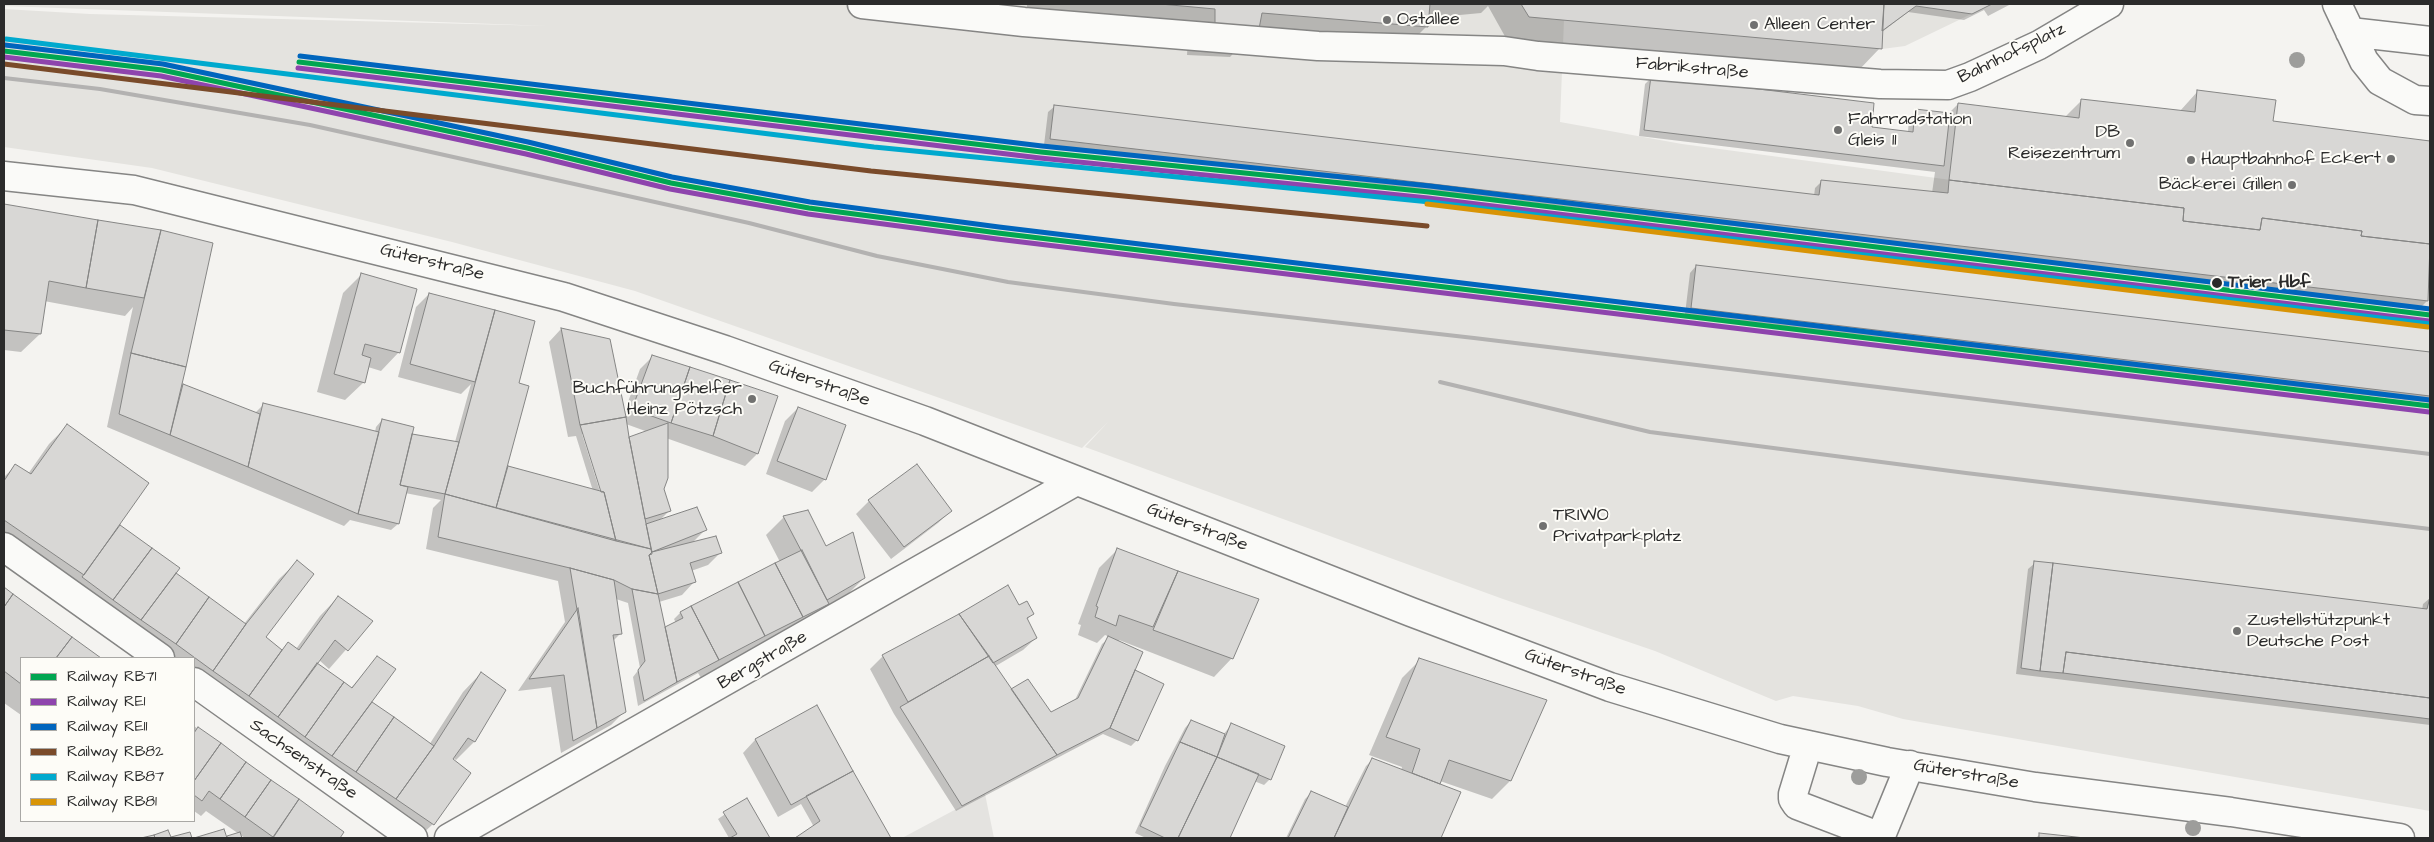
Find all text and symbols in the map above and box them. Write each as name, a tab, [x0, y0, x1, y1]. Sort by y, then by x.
place label: Ostallee	[1397, 9, 1460, 31]
marker: Ostallee	[1381, 14, 1393, 26]
place label: Alleen Center	[1764, 14, 1875, 36]
marker: Alleen Center	[1748, 19, 1760, 31]
street label: Bahnhofsplatz	[1955, 19, 2069, 89]
street label: Fabrikstraße	[1635, 53, 1749, 85]
place label: Fahrradstation Gleis 11	[1848, 109, 1971, 152]
place label: DB Reisezentrum	[2008, 122, 2120, 164]
marker: Fahrradstation Gleis 11	[1832, 124, 1844, 136]
marker: DB Reisezentrum	[2124, 137, 2136, 149]
place label: Eckert	[2321, 148, 2381, 170]
place label: Hauptbahnhof	[2201, 149, 2314, 171]
marker: Eckert	[2385, 153, 2397, 165]
marker: Hauptbahnhof	[2185, 154, 2197, 166]
place label: Bäckerei Gillen	[2159, 174, 2282, 196]
marker: Bäckerei Gillen	[2286, 179, 2298, 191]
street label: Güterstraße	[378, 240, 486, 286]
place label: Trier Hbf	[2228, 272, 2310, 294]
marker: Trier Hbf	[2210, 276, 2224, 290]
street label: Güterstraße	[765, 356, 873, 412]
place label: Buchführungshelfer Heinz Pötzsch	[573, 378, 742, 420]
marker: Buchführungshelfer Heinz Pötzsch	[746, 393, 758, 405]
street label: Güterstraße	[1143, 499, 1251, 557]
place label: TRIWO Privatparkplatz	[1553, 505, 1681, 548]
marker: TRIWO Privatparkplatz	[1537, 520, 1549, 532]
place label: Zustellstützpunkt Deutsche Post	[2247, 610, 2390, 652]
marker: Zustellstützpunkt Deutsche Post	[2231, 625, 2243, 637]
street label: Bergstraße	[714, 627, 812, 695]
street label: Güterstraße	[1521, 645, 1629, 701]
legend	[20, 657, 195, 822]
text: Railway RB71	[67, 666, 156, 687]
text: Railway RE1	[67, 691, 145, 712]
street label: Sachsenstraße	[245, 715, 361, 805]
text: Railway RE11	[67, 716, 147, 737]
text: Railway RB82	[67, 741, 164, 762]
street label: Güterstraße	[1912, 755, 2020, 795]
text: Railway RB87	[67, 766, 164, 787]
text: Railway RB81	[67, 791, 157, 812]

